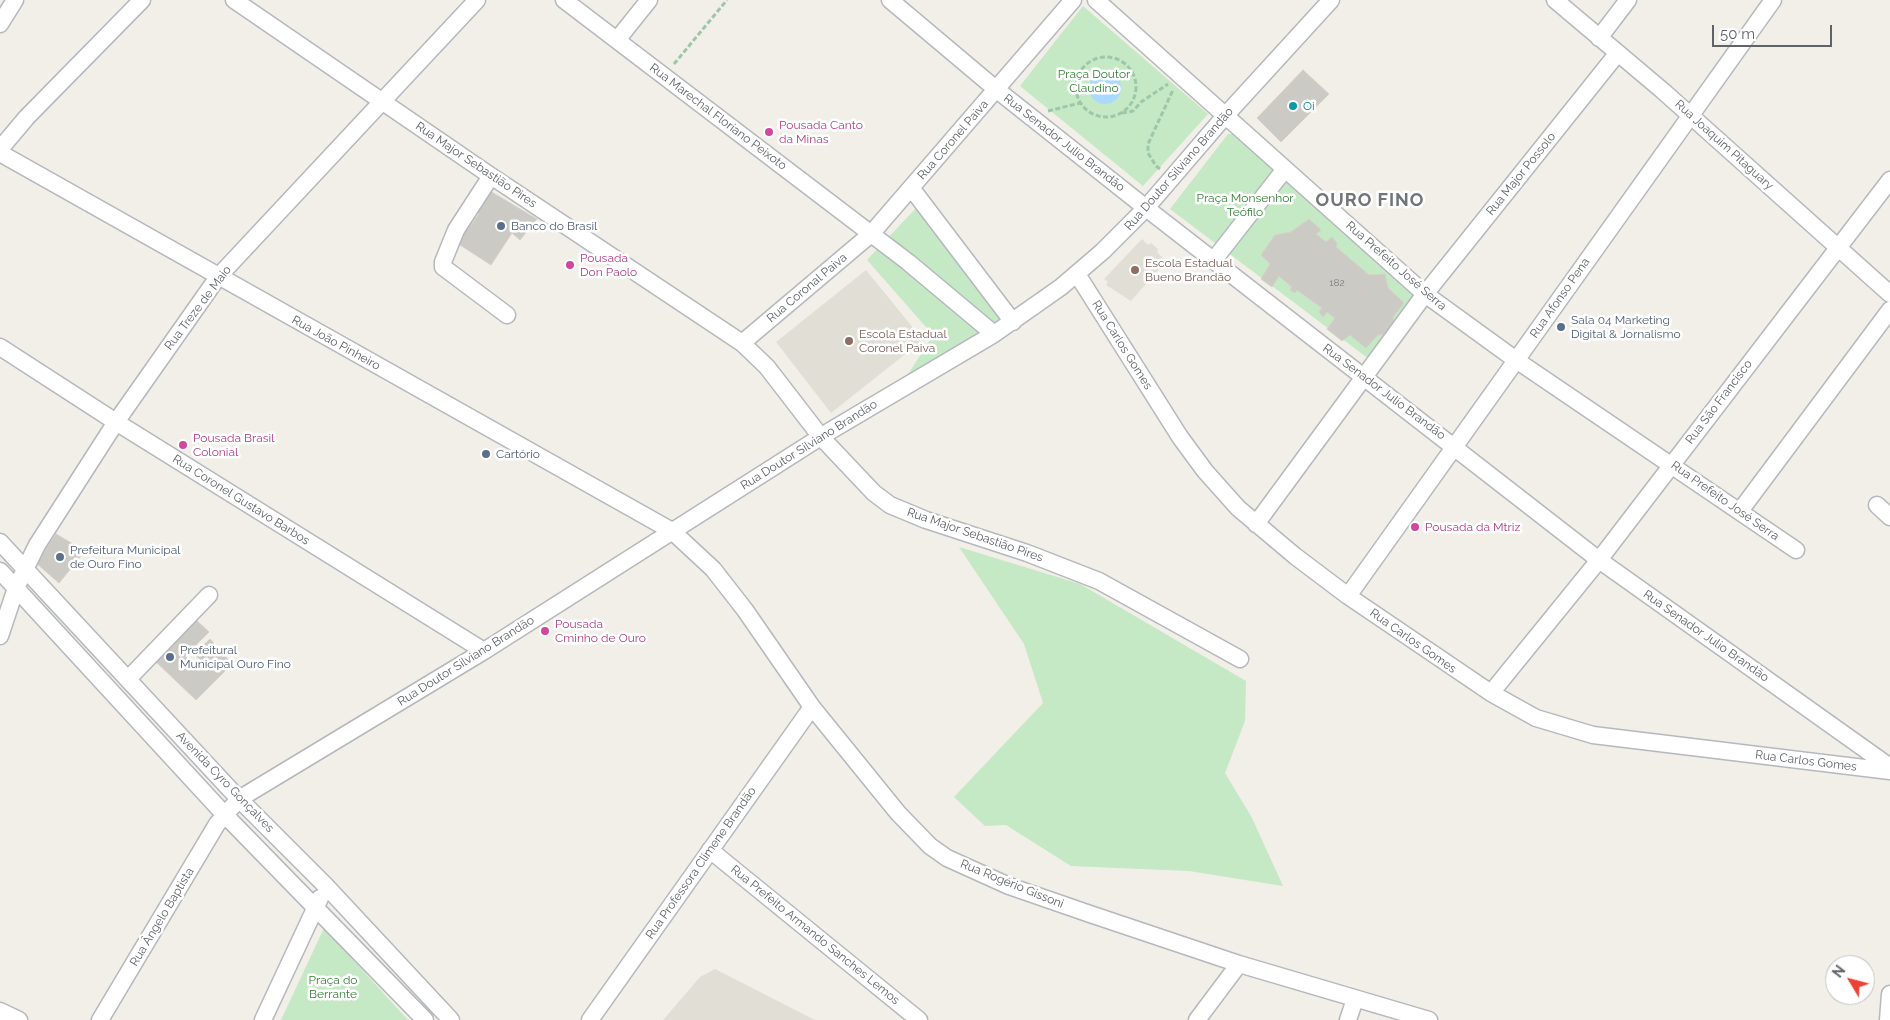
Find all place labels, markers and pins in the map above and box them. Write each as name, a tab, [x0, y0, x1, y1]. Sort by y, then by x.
place label: Oi	[1303, 99, 1315, 113]
marker: Oi	[1287, 100, 1299, 112]
place label: Pousada Canto da Minas	[779, 118, 863, 146]
marker: Pousada Canto da Minas	[763, 126, 775, 138]
place label: Banco do Brasil	[511, 219, 597, 233]
marker: Banco do Brasil	[495, 220, 507, 232]
place label: Pousada Don Paolo	[580, 251, 637, 279]
place label: Escola Estadual Bueno Brandão	[1145, 256, 1233, 284]
marker: Pousada Don Paolo	[564, 259, 576, 271]
marker: Escola Estadual Bueno Brandão	[1129, 264, 1141, 276]
place label: Sala 04 Marketing Digital & Jornalismo	[1571, 313, 1681, 341]
marker: Sala 04 Marketing Digital & Jornalismo	[1555, 321, 1567, 333]
place label: Escola Estadual Coronel Paiva	[859, 327, 947, 355]
marker: Escola Estadual Coronel Paiva	[843, 335, 855, 347]
place label: Pousada Brasil Colonial	[193, 431, 274, 459]
marker: Pousada Brasil Colonial	[177, 439, 189, 451]
place label: Cartório	[496, 447, 540, 461]
marker: Cartório	[480, 448, 492, 460]
place label: Pousada da Mtriz	[1425, 520, 1520, 534]
marker: Pousada da Mtriz	[1409, 521, 1421, 533]
place label: Prefeitura Municipal de Ouro Fino	[70, 543, 180, 571]
marker: Prefeitura Municipal de Ouro Fino	[54, 551, 66, 563]
place label: Pousada Cminho de Ouro	[555, 617, 646, 645]
marker: Pousada Cminho de Ouro	[539, 625, 551, 637]
place label: Prefeitural Municipal Ouro Fino	[180, 643, 291, 671]
marker: Prefeitural Municipal Ouro Fino	[164, 651, 176, 663]

